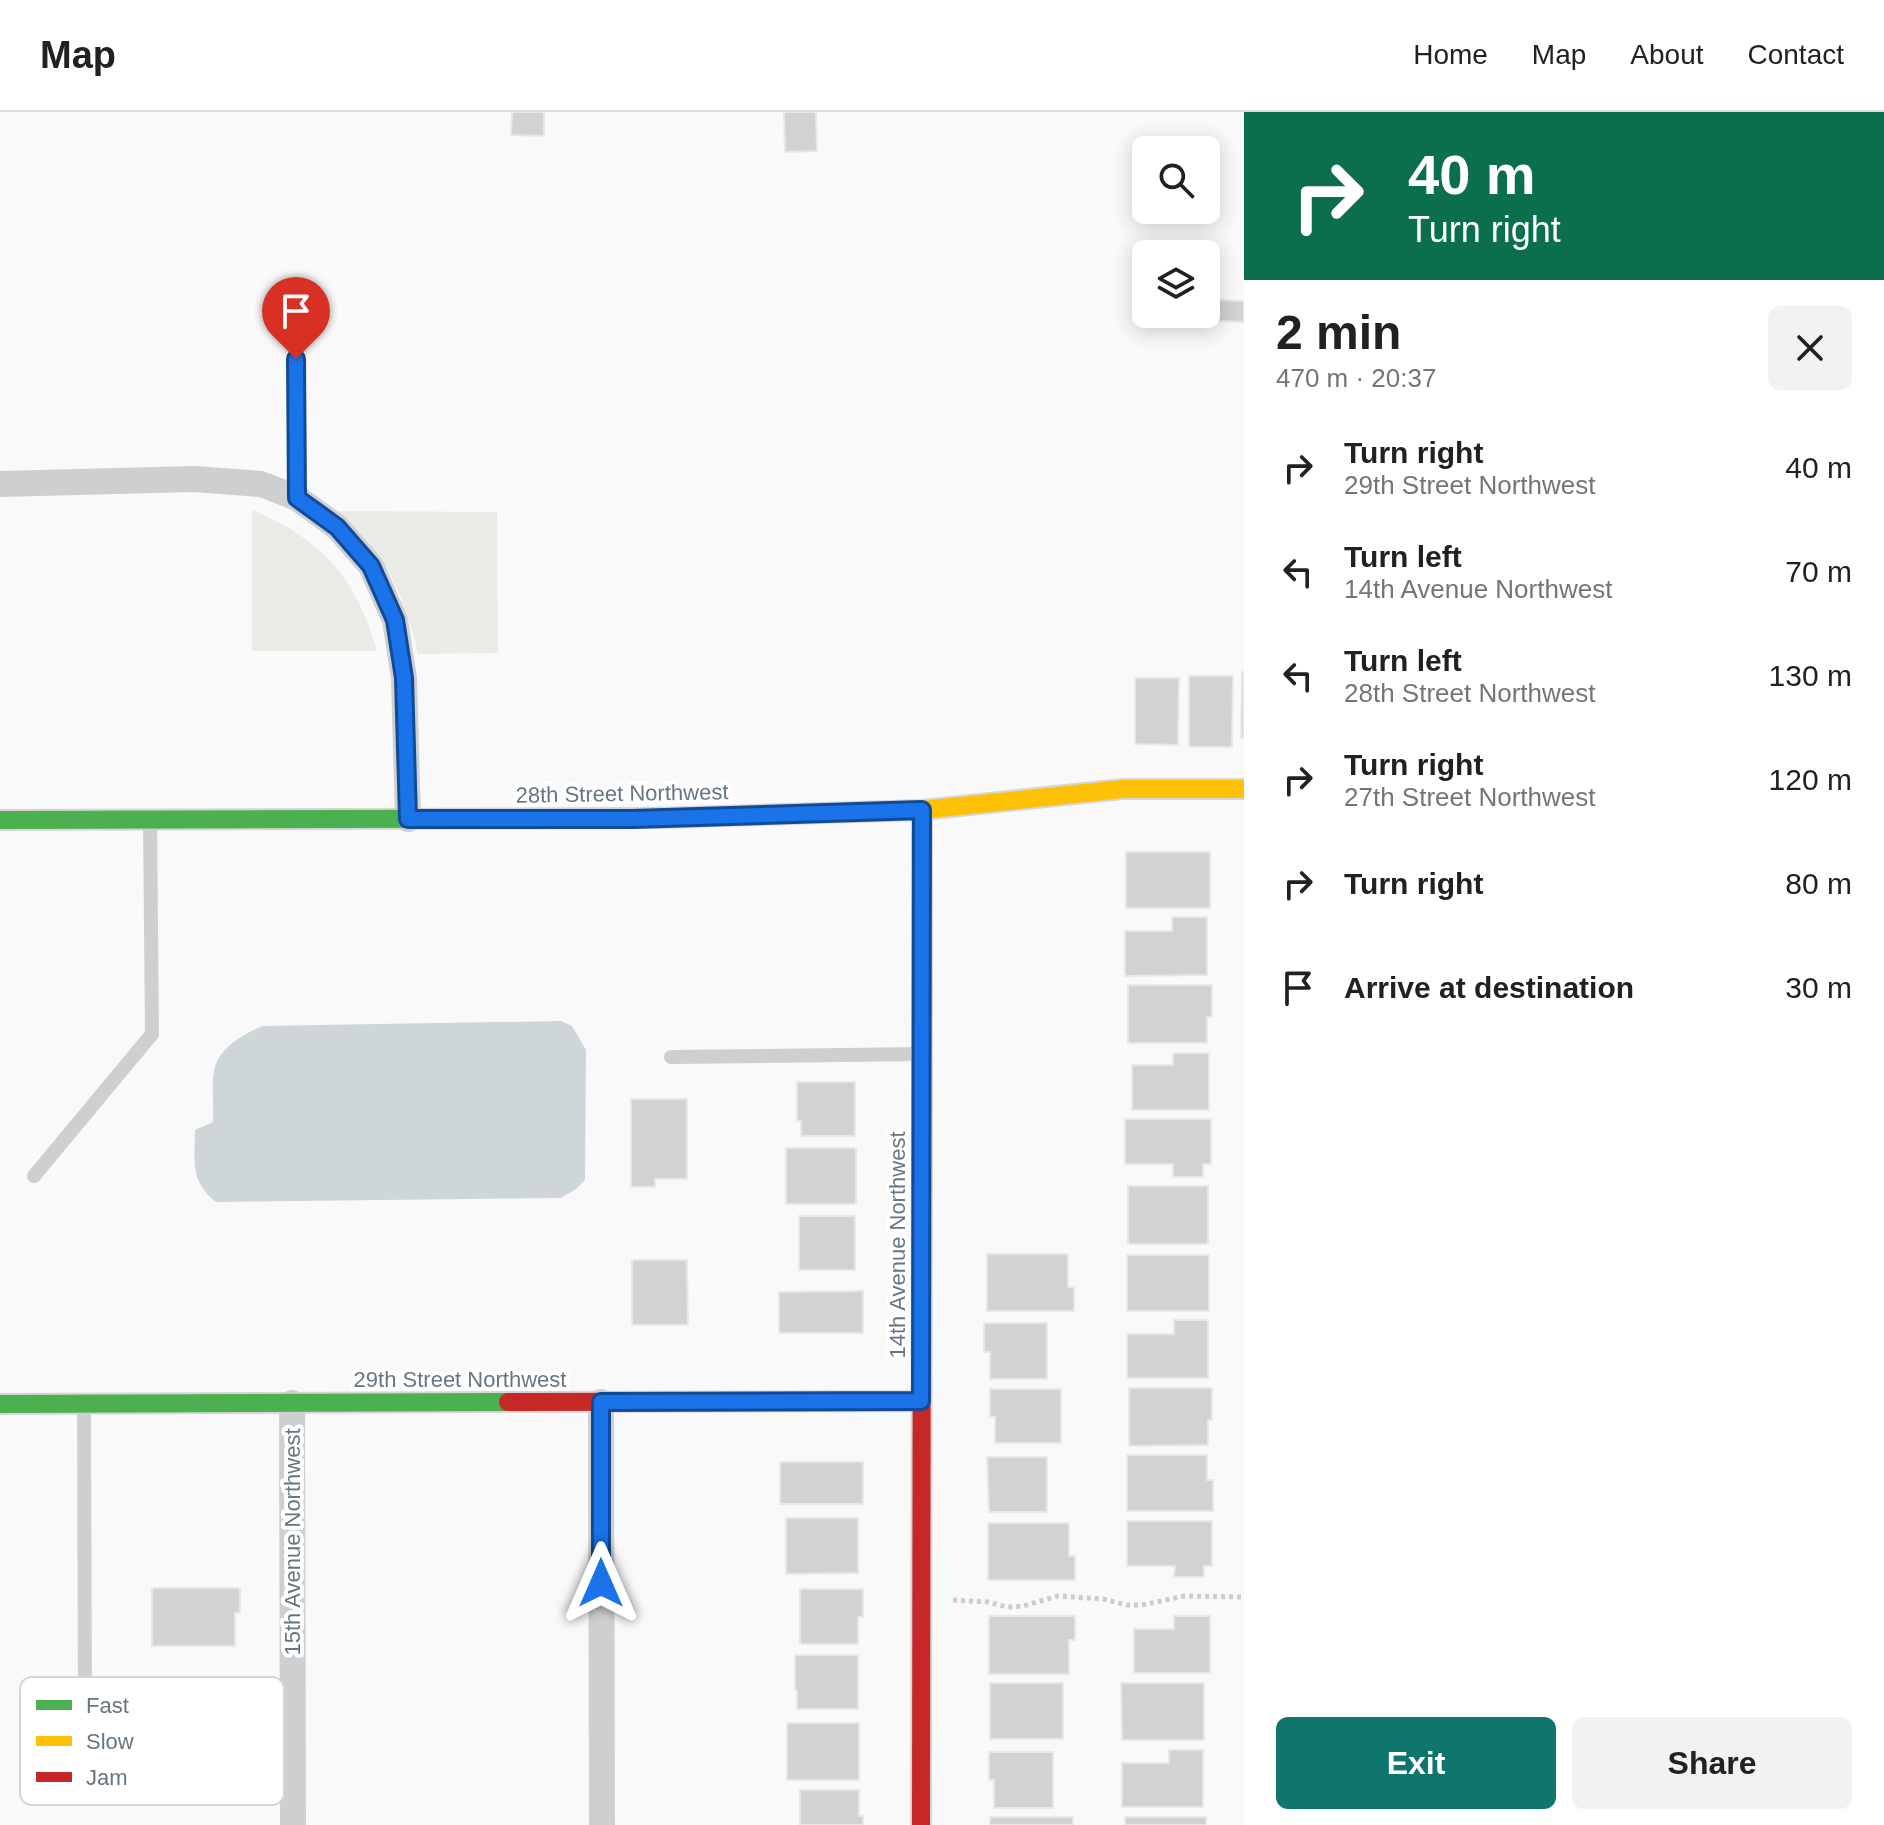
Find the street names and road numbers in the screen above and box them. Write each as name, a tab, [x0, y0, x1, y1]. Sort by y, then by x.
street label: 28th Street Northwest	[515, 779, 729, 808]
street label: 14th Avenue Northwest	[885, 1131, 910, 1359]
street label: 29th Street Northwest	[354, 1367, 566, 1392]
street label: 15th Avenue Northwest	[280, 1428, 305, 1656]

